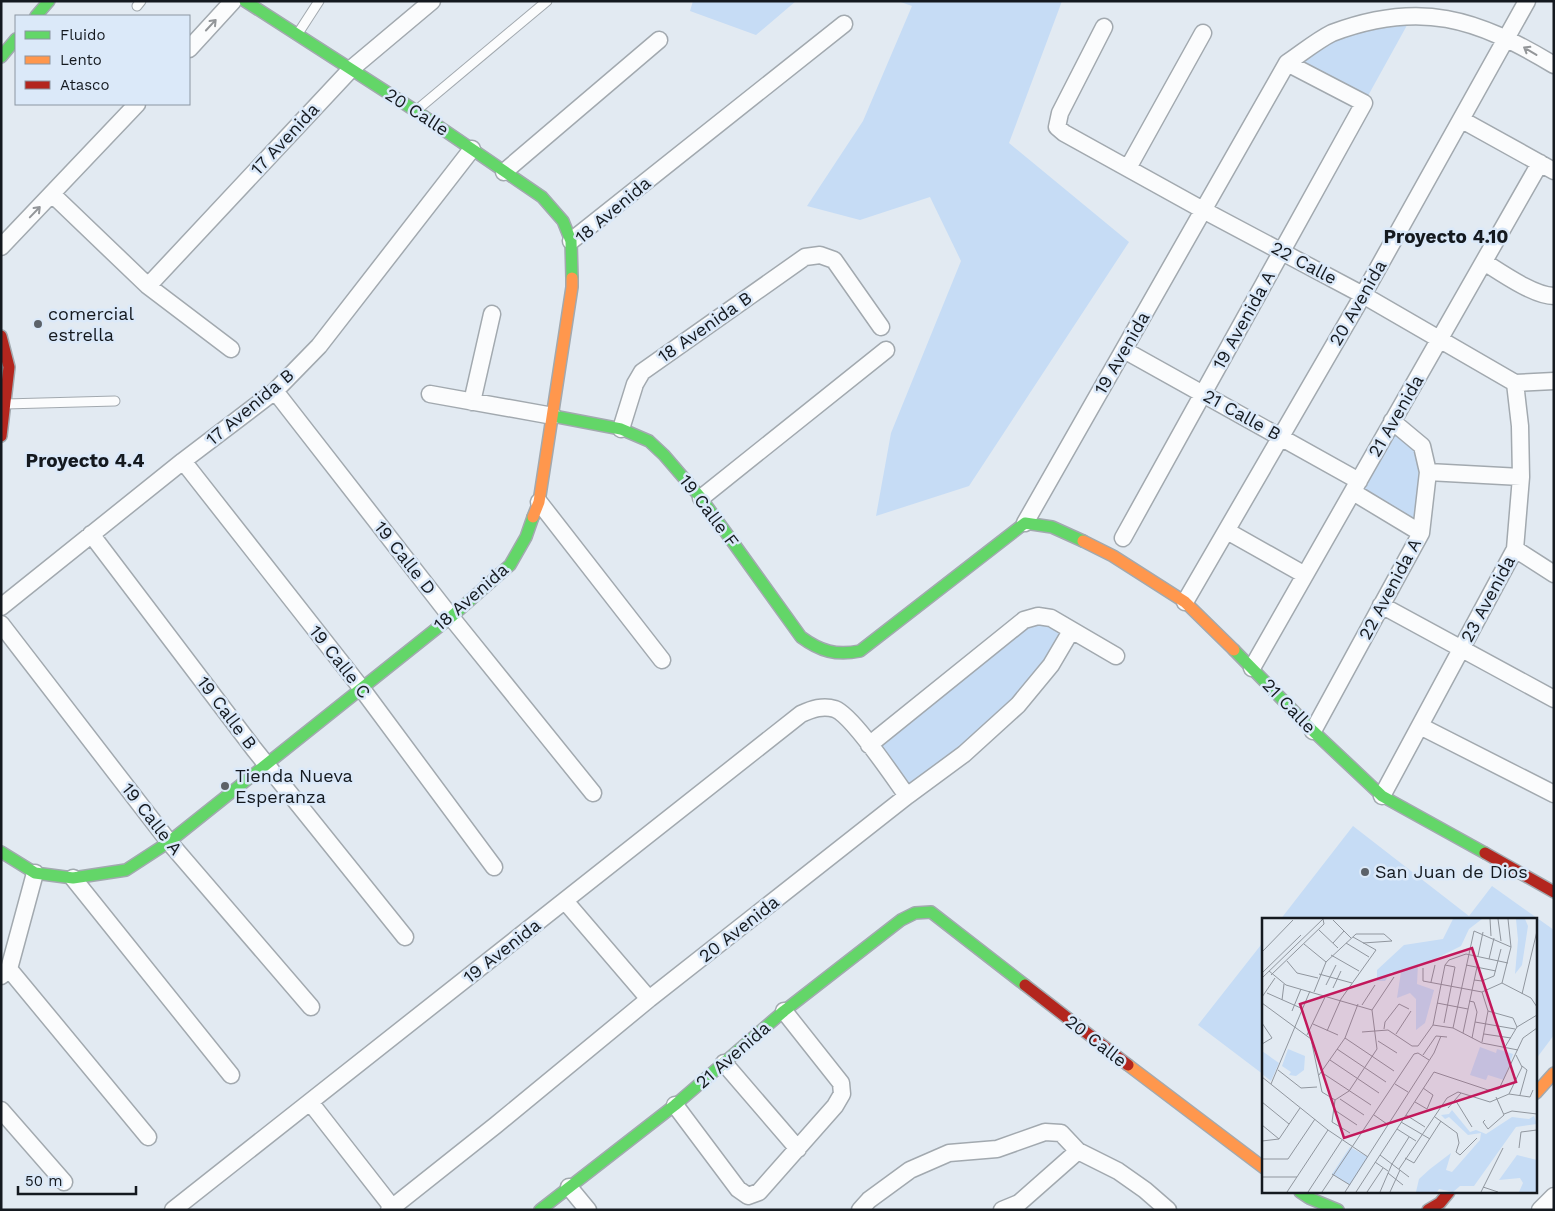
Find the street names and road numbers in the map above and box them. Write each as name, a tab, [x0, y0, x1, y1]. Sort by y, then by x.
street label: 20 Calle	[381, 83, 453, 140]
street label: 17 Avenida	[246, 98, 323, 179]
street label: 18 Avenida	[571, 172, 655, 247]
street label: 22 Calle	[1268, 237, 1341, 289]
street label: 20 Avenida	[1325, 256, 1391, 349]
street label: 19 Avenida A	[1208, 267, 1279, 372]
street label: 18 Avenida B	[654, 287, 756, 367]
street label: 19 Avenida	[1089, 308, 1154, 398]
street label: 17 Avenida B	[202, 364, 298, 449]
street label: 21 Avenida	[1364, 371, 1428, 461]
street label: 21 Calle B	[1200, 385, 1285, 444]
street label: 19 Calle F	[675, 470, 743, 551]
street label: 19 Calle D	[370, 517, 441, 599]
street label: 22 Avenida A	[1354, 534, 1425, 643]
street label: 23 Avenida	[1456, 552, 1519, 646]
street label: 18 Avenida	[429, 559, 512, 635]
street label: 19 Calle C	[305, 621, 375, 702]
street label: 19 Calle B	[193, 672, 262, 753]
street label: 21 Calle	[1258, 674, 1320, 737]
street label: 19 Calle A	[118, 779, 187, 859]
street label: 20 Avenida	[695, 891, 783, 966]
street label: 19 Avenida	[459, 914, 544, 987]
street label: 20 Calle	[1062, 1010, 1131, 1071]
street label: 21 Avenida	[691, 1017, 774, 1093]

